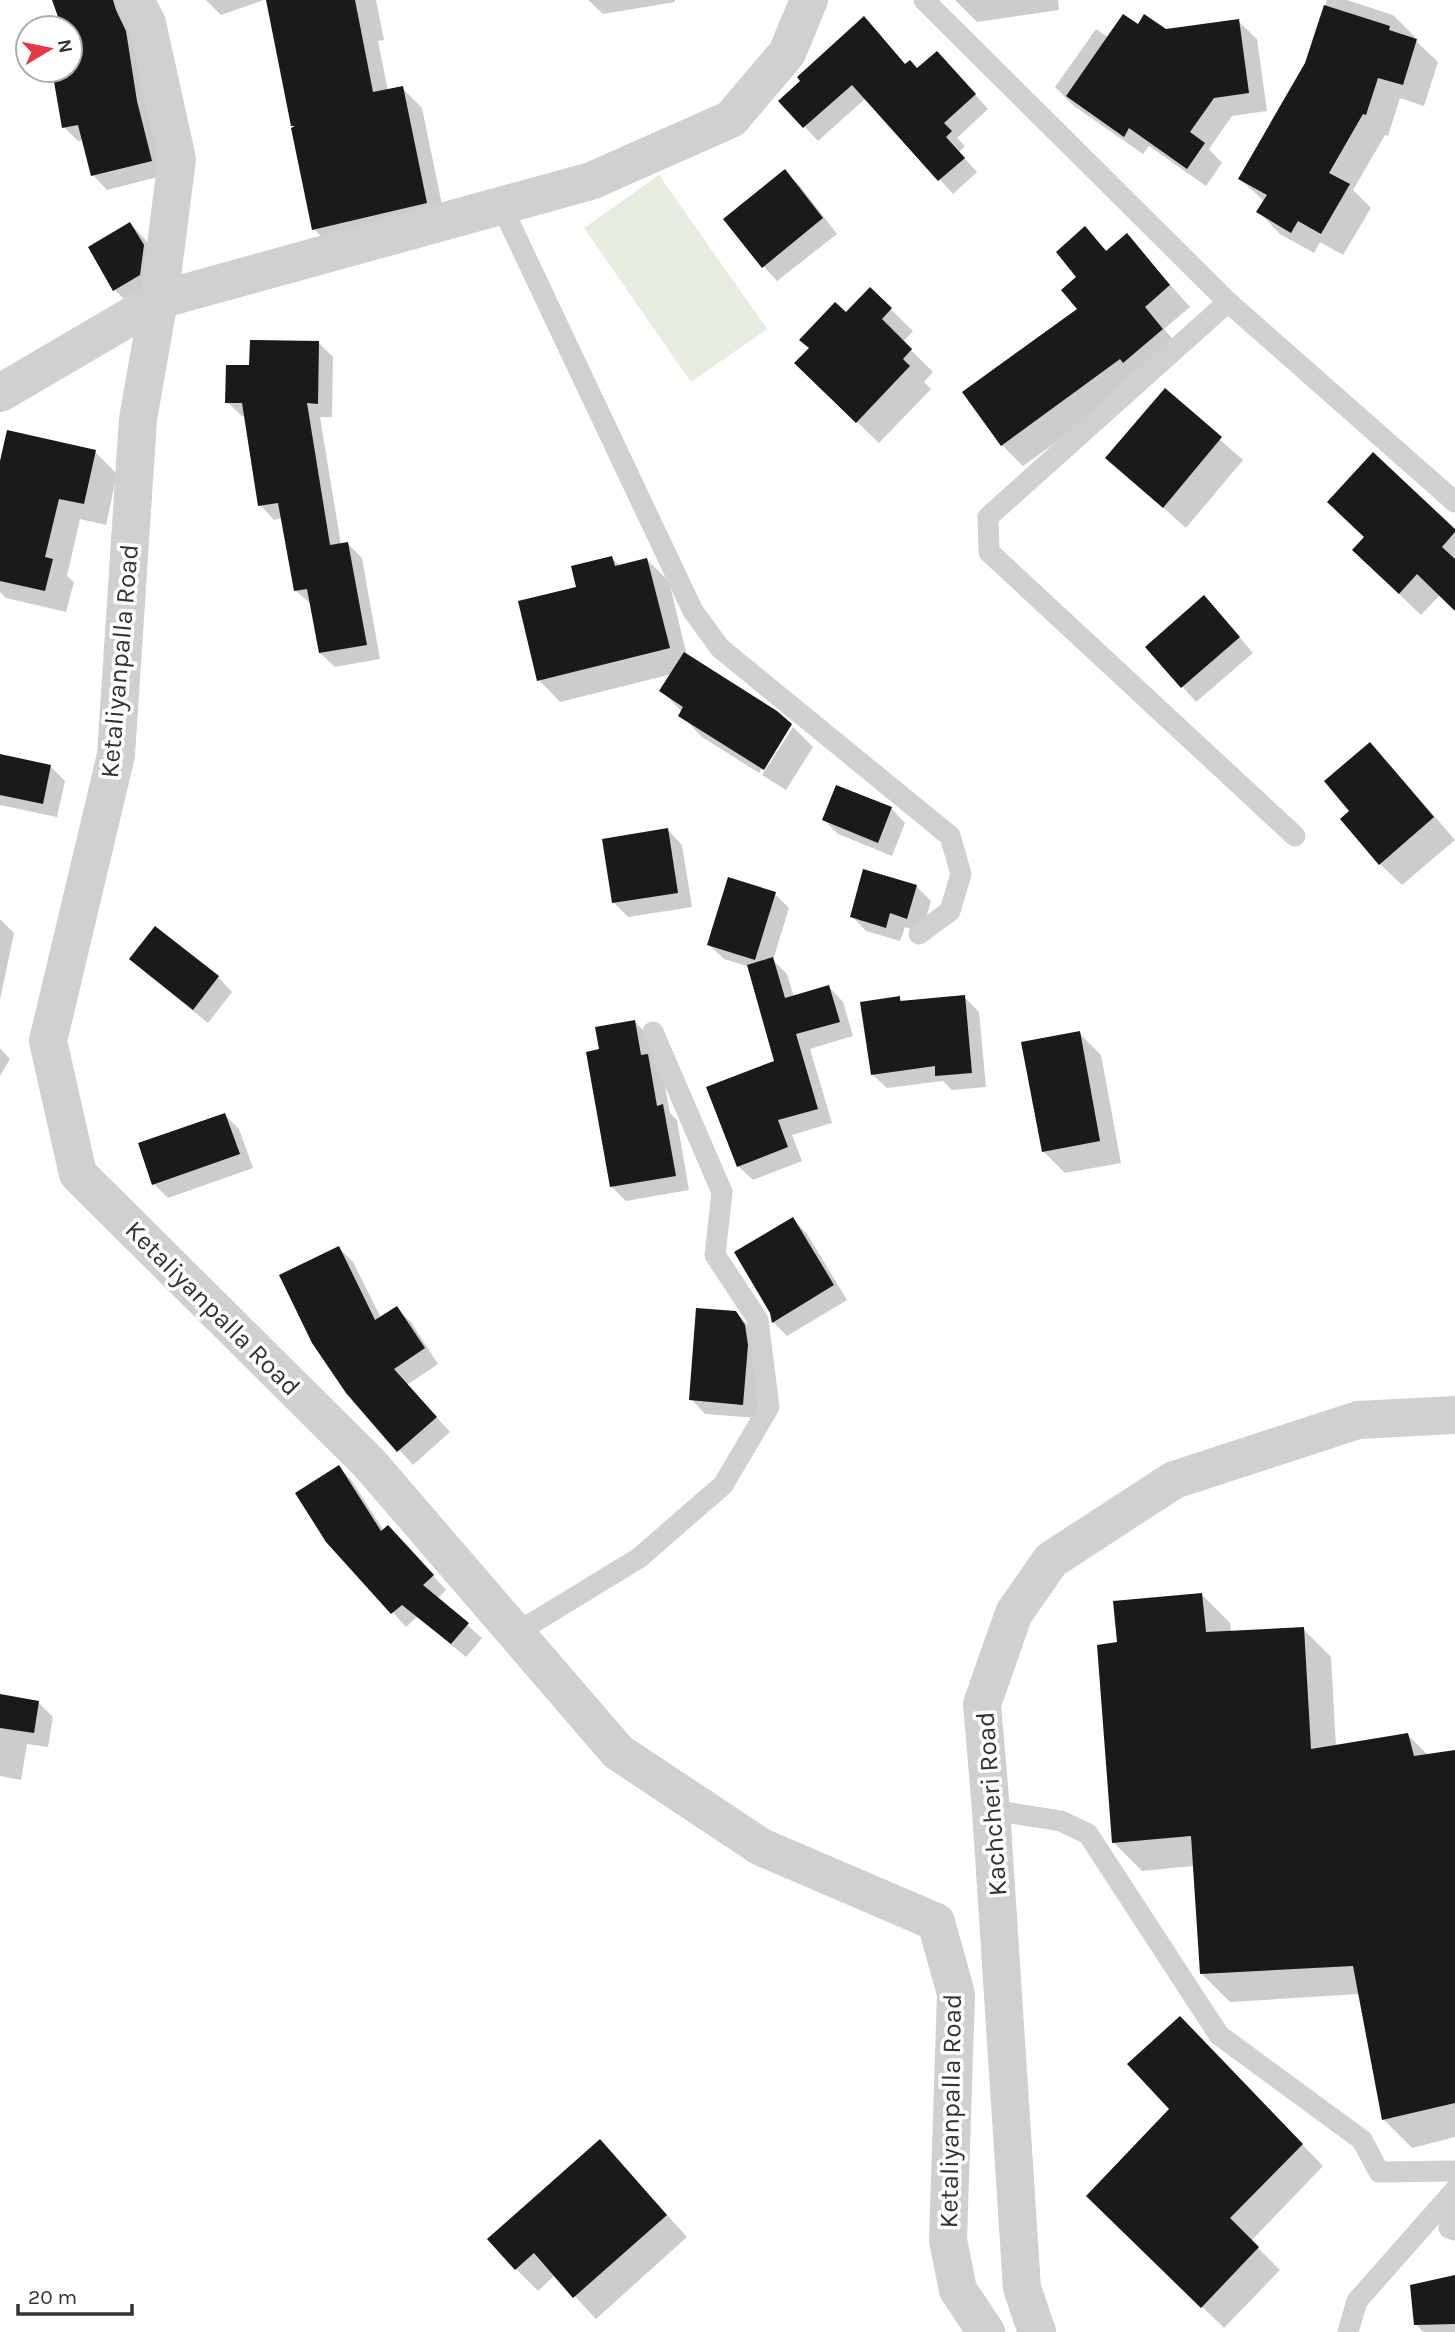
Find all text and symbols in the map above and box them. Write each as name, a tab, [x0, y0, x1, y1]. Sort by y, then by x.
north arrow	[14, 14, 84, 84]
text: N	[53, 38, 77, 55]
street label: Ketaliyanpalla Road	[94, 543, 145, 779]
street label: Ketaliyanpalla Road	[119, 1214, 307, 1402]
street label: Kachcheri Road	[970, 1711, 1013, 1897]
street label: Ketaliyanpalla Road	[933, 1993, 968, 2229]
scale bar	[18, 2272, 131, 2316]
text: 20 m	[28, 2285, 77, 2309]

